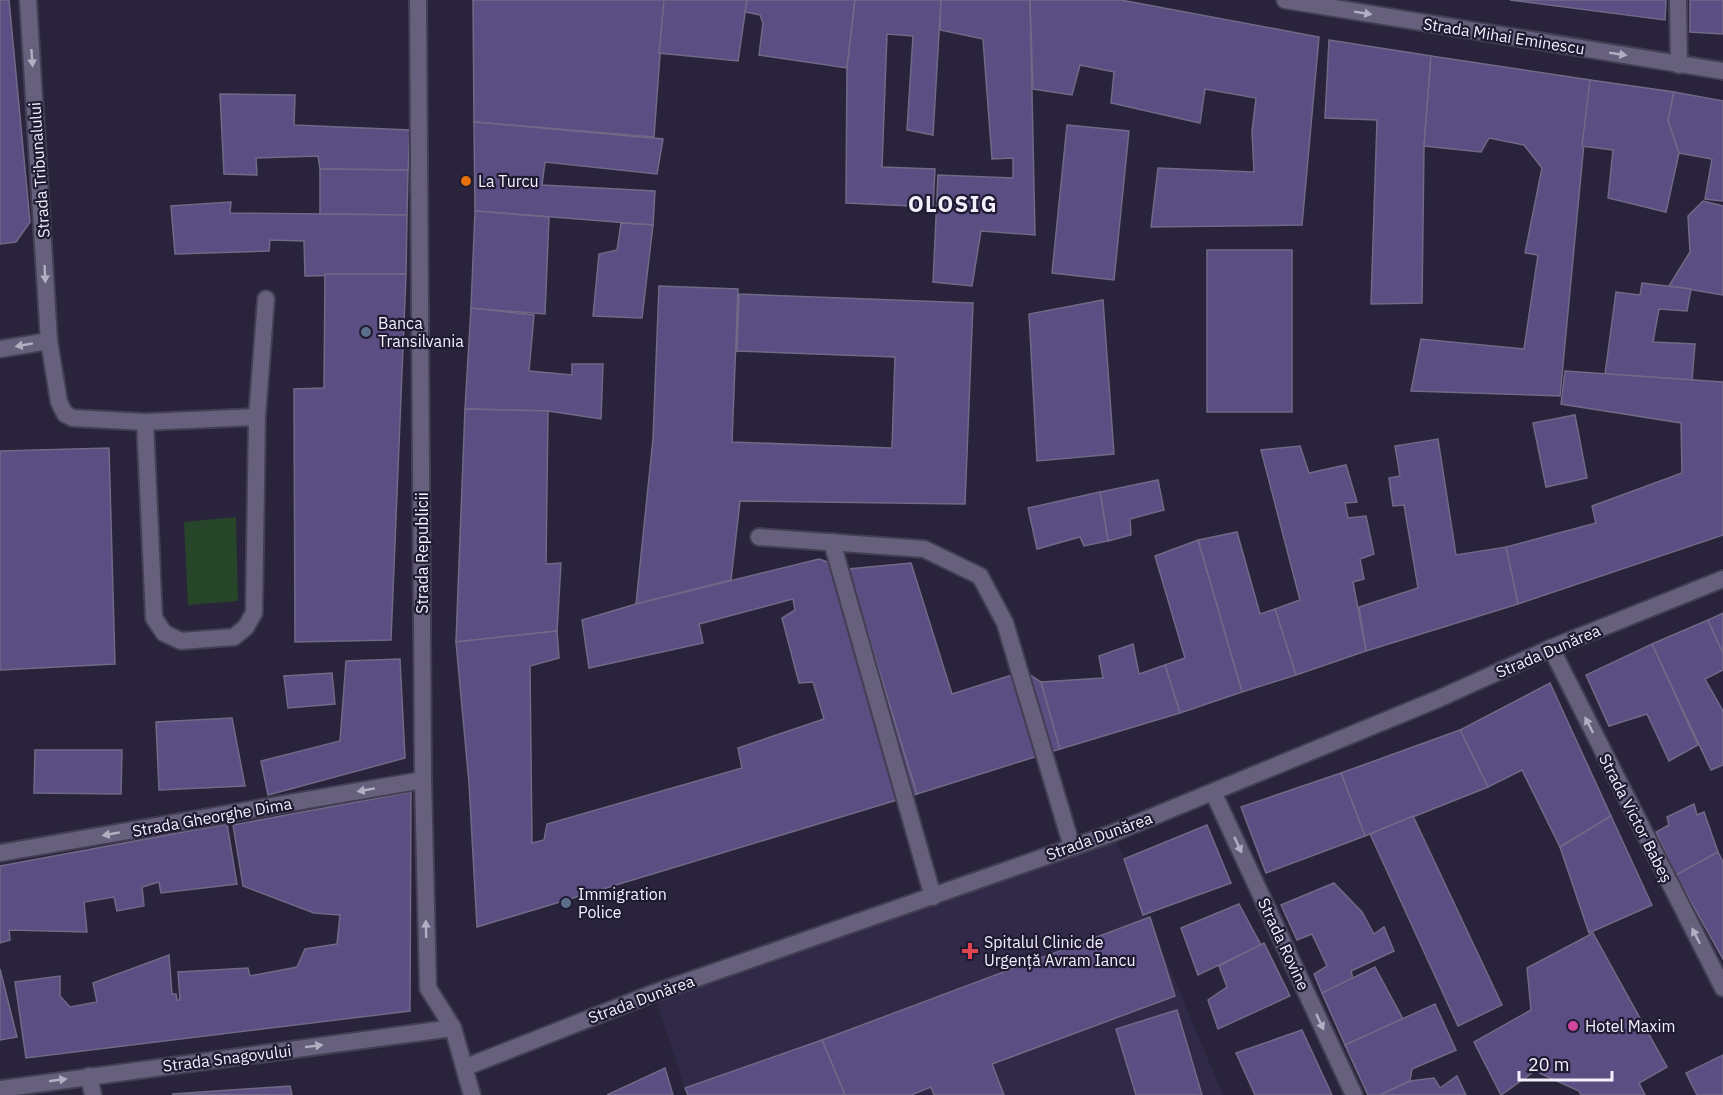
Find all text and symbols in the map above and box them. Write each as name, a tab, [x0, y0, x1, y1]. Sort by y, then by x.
one-way arrow	[1354, 9, 1373, 18]
street label: Strada Mihai Eminescu	[1422, 13, 1586, 59]
one-way arrow	[27, 49, 36, 68]
one-way arrow	[1608, 50, 1627, 59]
street label: Strada Tribunalului	[24, 101, 54, 239]
place label: La Turcu	[478, 171, 539, 191]
marker: La Turcu	[459, 174, 473, 188]
district label: OLOSIG	[908, 189, 998, 218]
one-way arrow	[41, 264, 50, 283]
place label: Banca Transilvania	[378, 313, 464, 351]
marker: Banca Transilvania	[359, 325, 373, 339]
one-way arrow	[15, 341, 34, 350]
street label: Strada Republicii	[412, 492, 432, 614]
street label: Strada Dunărea	[1493, 620, 1604, 682]
one-way arrow	[1584, 717, 1593, 734]
street label: Strada Victor Babeș	[1595, 750, 1677, 886]
one-way arrow	[356, 786, 375, 795]
street label: Strada Gheorghe Dima	[131, 793, 294, 841]
street label: Strada Dunărea	[1043, 807, 1155, 864]
one-way arrow	[102, 830, 121, 839]
one-way arrow	[1234, 837, 1243, 854]
place label: Immigration Police	[578, 884, 667, 922]
street label: Strada Rovine	[1254, 895, 1314, 993]
marker: Immigration Police	[559, 896, 573, 910]
one-way arrow	[422, 920, 431, 939]
one-way arrow	[1692, 928, 1701, 945]
place label: Spitalul Clinic de Urgență Avram Iancu	[984, 932, 1136, 971]
marker: Spitalul Clinic de Urgență Avram Iancu	[961, 942, 979, 960]
street label: Strada Dunărea	[585, 970, 697, 1027]
one-way arrow	[1315, 1014, 1325, 1032]
place label: Hotel Maxim	[1585, 1016, 1675, 1036]
marker: Hotel Maxim	[1566, 1019, 1580, 1033]
street label: Strada Snagovului	[162, 1040, 292, 1076]
one-way arrow	[304, 1042, 323, 1051]
scale bar	[1519, 1044, 1612, 1082]
text: 20 m	[1528, 1053, 1570, 1076]
one-way arrow	[49, 1076, 68, 1085]

